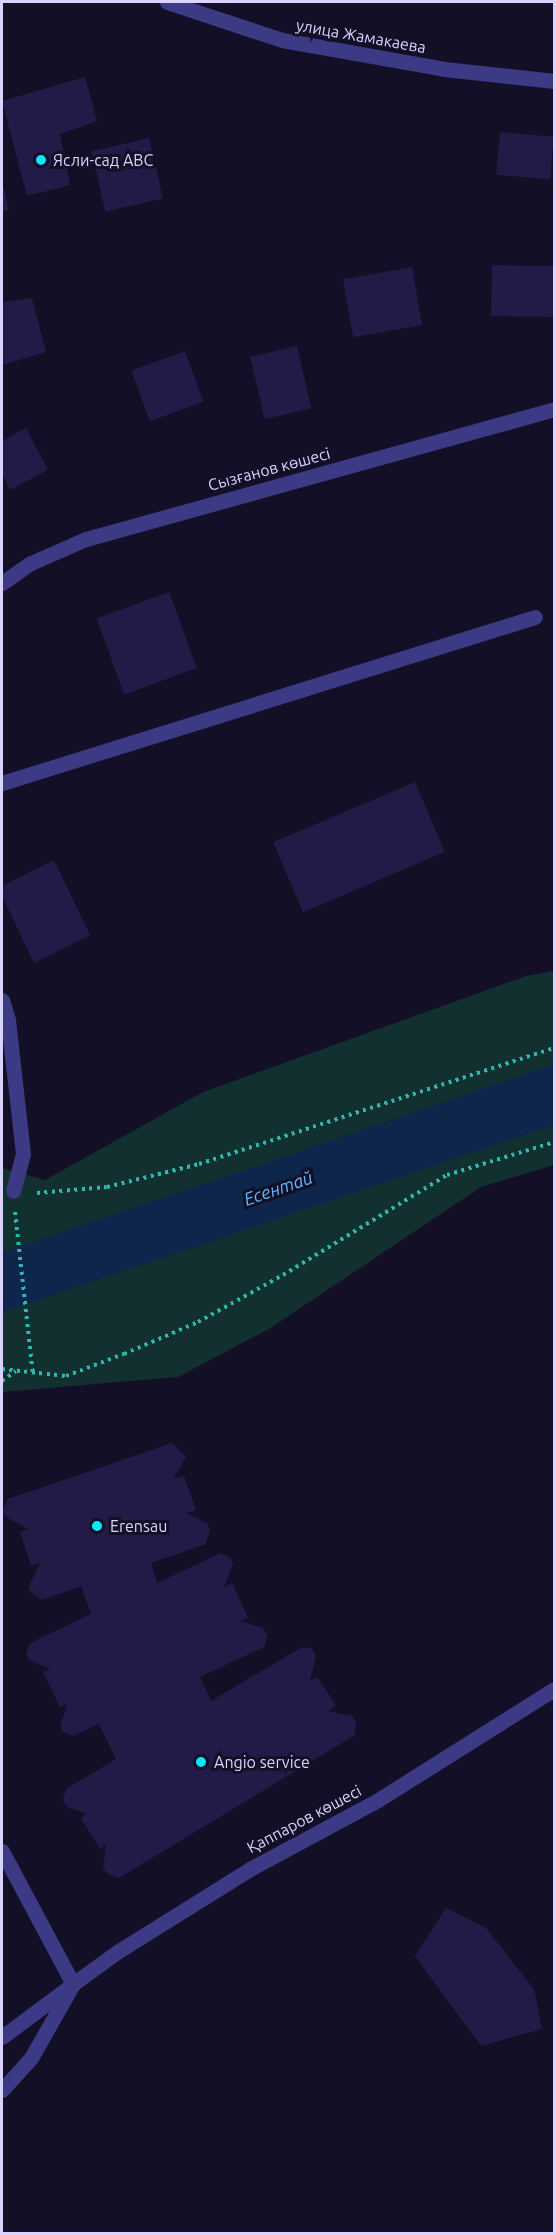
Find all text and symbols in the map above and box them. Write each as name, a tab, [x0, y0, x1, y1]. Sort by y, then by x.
street label: улица Жамакаева	[295, 15, 427, 57]
place label: Ясли-сад ABC	[53, 150, 153, 170]
marker: Ясли-сад ABC	[34, 153, 48, 167]
street label: Сызғанов көшесі	[206, 443, 332, 495]
water label: Есентай	[241, 1166, 315, 1210]
place label: Erensau	[110, 1516, 167, 1536]
marker: Erensau	[88, 1517, 106, 1535]
place label: Angio service	[214, 1752, 310, 1772]
marker: Angio service	[192, 1753, 210, 1771]
street label: Қаппаров көшесі	[244, 1781, 364, 1857]

